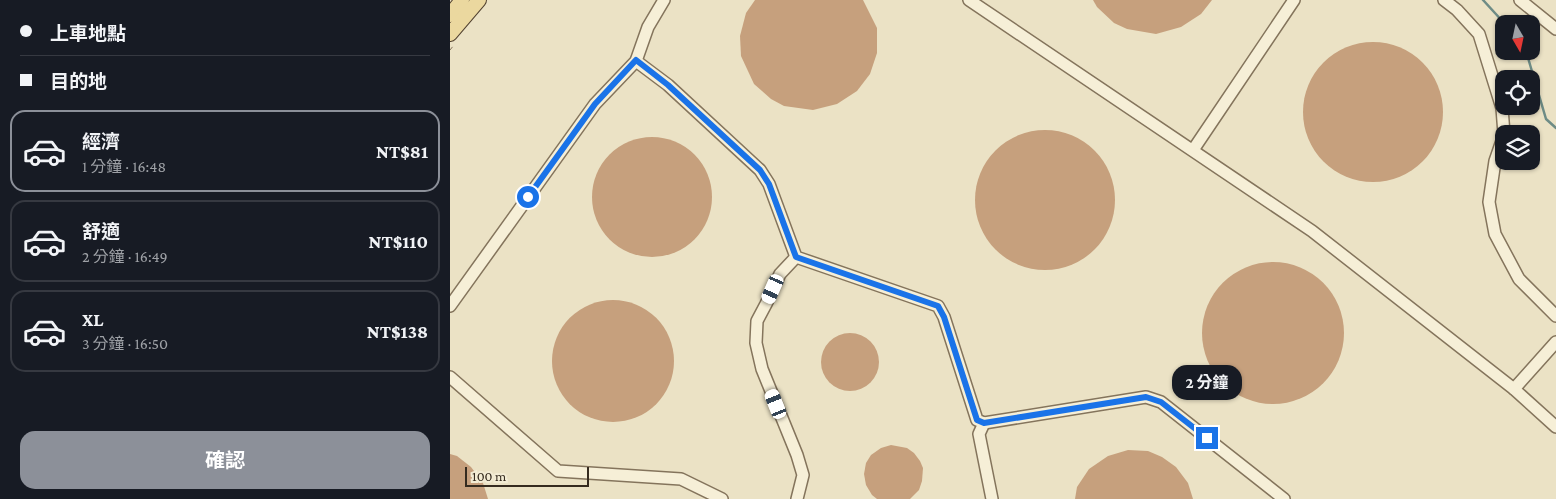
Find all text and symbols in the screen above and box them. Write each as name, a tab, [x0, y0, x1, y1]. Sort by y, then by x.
north arrow	[1495, 15, 1540, 60]
map controls	[1495, 15, 1540, 170]
text: 上車地點	[50, 23, 126, 44]
button: locate	[1495, 70, 1540, 115]
text: 目的地	[50, 71, 107, 92]
button: layers	[1495, 125, 1540, 170]
icon: car	[22, 129, 67, 174]
text: 經濟	[82, 131, 120, 152]
text: NT$81	[376, 141, 428, 162]
text: 1 分鐘 · 16:48	[82, 158, 166, 175]
route start	[517, 186, 539, 208]
icon: car	[22, 219, 67, 264]
text: 舒適	[82, 221, 120, 242]
text: NT$110	[368, 231, 428, 252]
text: 2 分鐘 · 16:49	[82, 248, 168, 265]
car	[760, 272, 785, 306]
icon: car	[22, 309, 67, 354]
text: XL	[82, 309, 104, 330]
text: NT$138	[367, 321, 428, 342]
text: 3 分鐘 · 16:50	[82, 335, 168, 352]
callout: 2 分鐘	[1172, 366, 1242, 400]
text: 2 分鐘	[1185, 374, 1229, 391]
car	[763, 387, 788, 421]
route end	[1196, 427, 1218, 449]
button: 確認	[20, 431, 430, 489]
scale bar	[465, 464, 589, 487]
text: 100 m	[472, 468, 506, 484]

